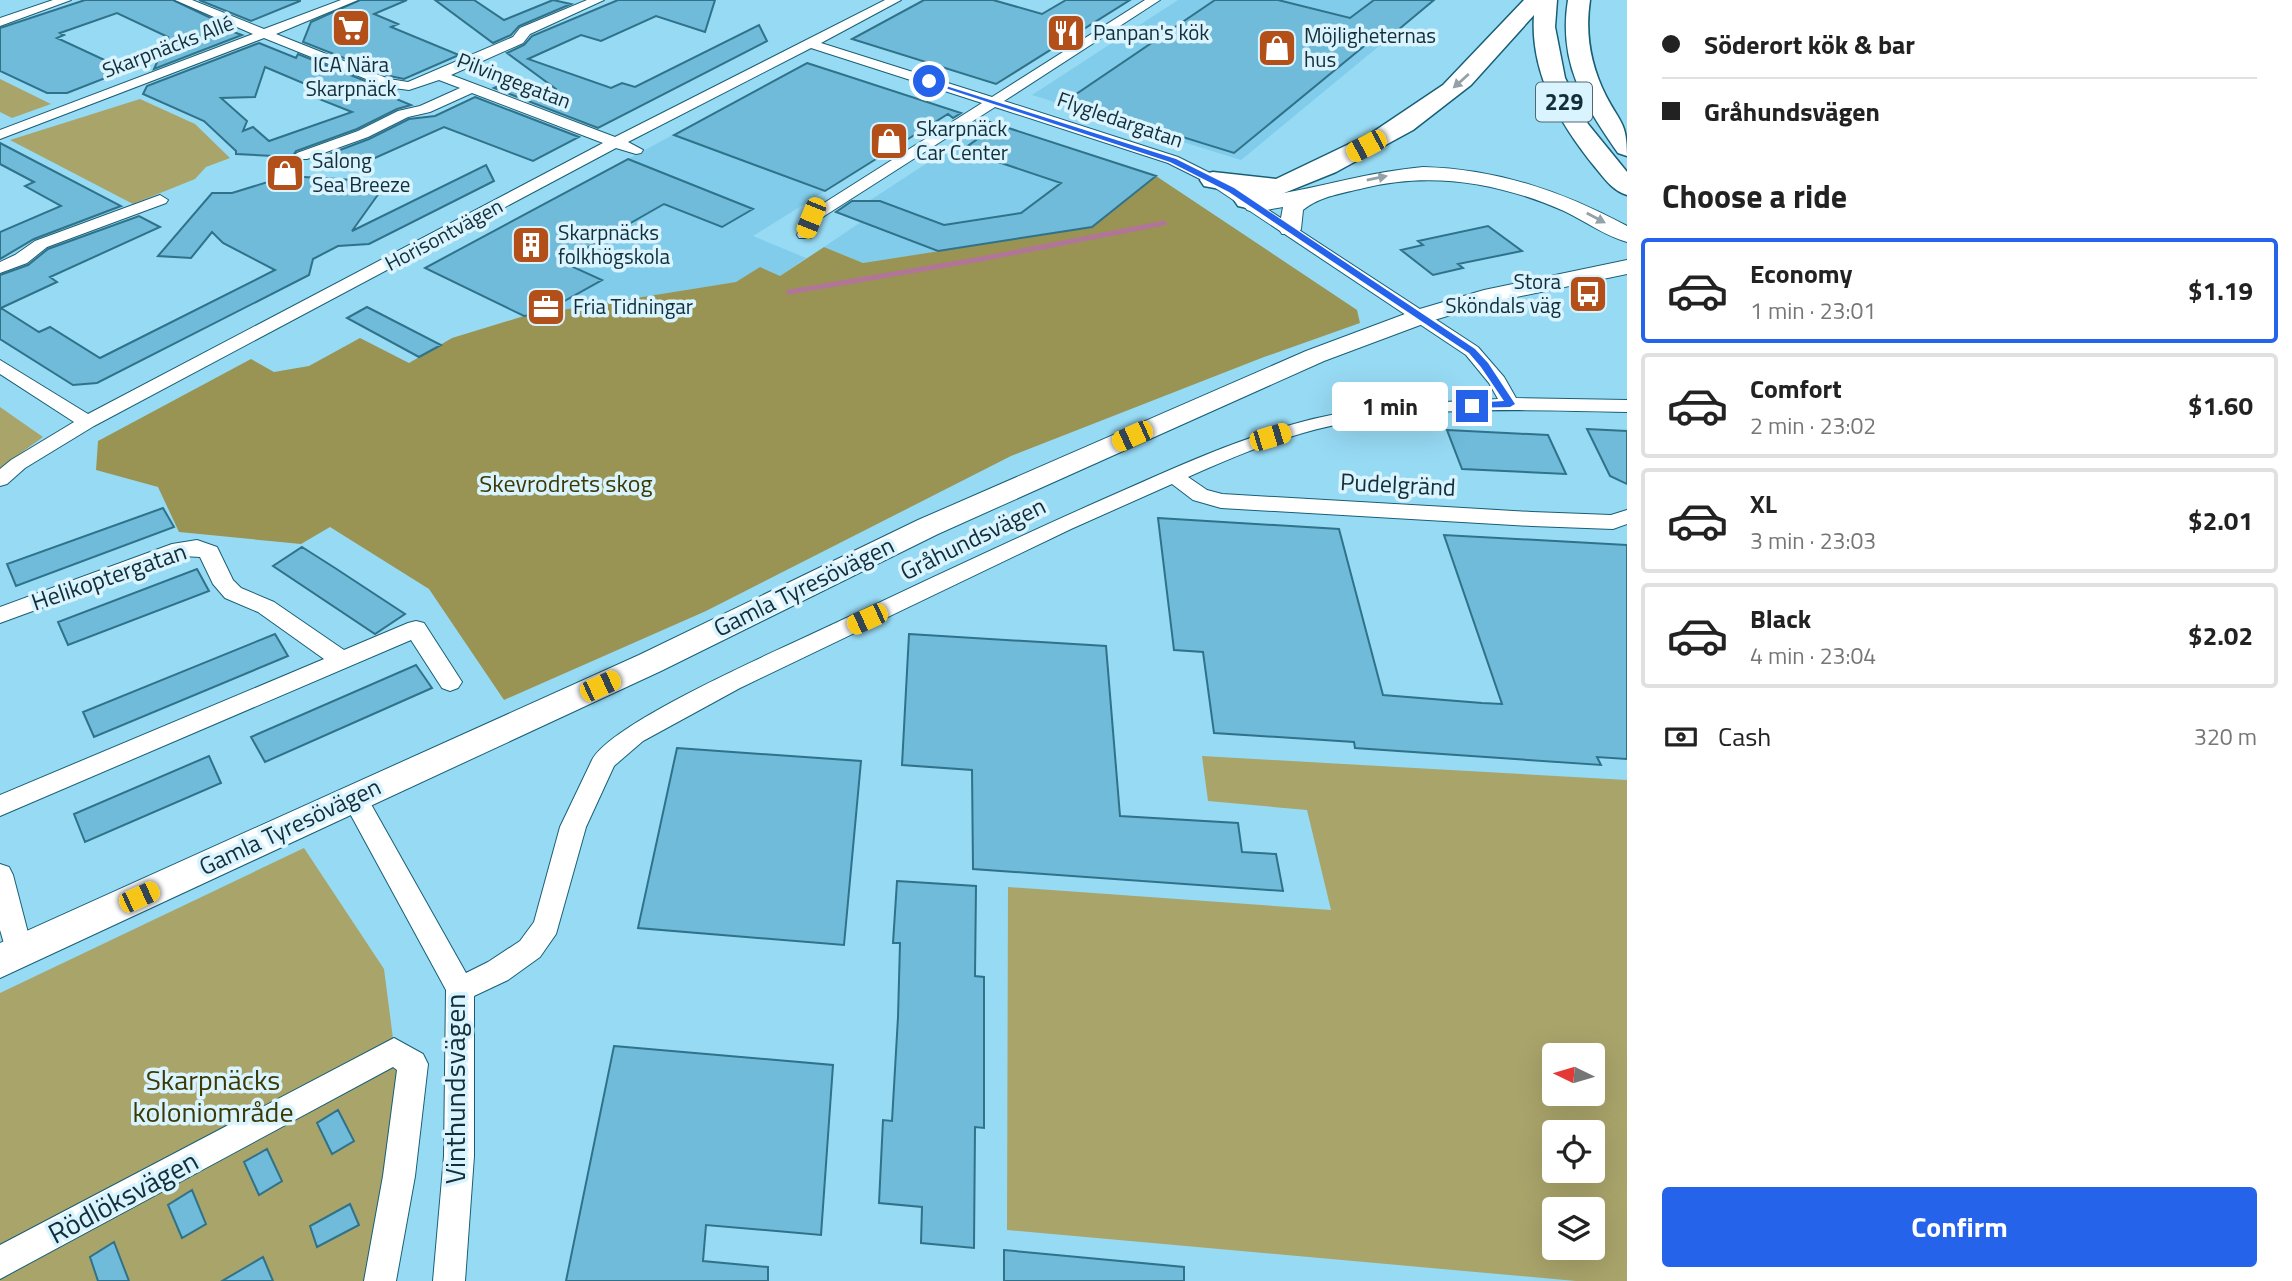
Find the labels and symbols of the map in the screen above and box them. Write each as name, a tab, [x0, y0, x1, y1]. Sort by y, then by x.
street label: Skarpnäcks Allé	[97, 6, 238, 86]
supermarket icon: ICA Nära Skarpnäck	[330, 7, 372, 49]
restaurant icon: Panpan's kök	[1045, 12, 1087, 54]
place label: Panpan's kök	[1093, 16, 1209, 48]
place label: Möjligheternas hus	[1304, 19, 1436, 75]
shop icon: Möjligheternas hus	[1256, 27, 1298, 69]
street label: Pilvingegatan	[453, 44, 576, 116]
place label: ICA Nära Skarpnäck	[305, 48, 397, 104]
route start	[913, 65, 945, 97]
one-way arrow	[1452, 73, 1470, 89]
road number: 229	[1536, 82, 1592, 122]
street label: Flygledargatan	[1053, 83, 1188, 156]
place label: Skarpnäck Car Center	[916, 112, 1008, 168]
shop icon: Skarpnäck Car Center	[868, 120, 910, 162]
car	[1343, 127, 1390, 165]
place label: Salong Sea Breeze	[312, 144, 410, 200]
shop icon: Salong Sea Breeze	[264, 152, 306, 194]
one-way arrow	[1366, 173, 1388, 184]
street label: Horisontvägen	[379, 190, 508, 279]
car	[794, 195, 829, 241]
one-way arrow	[1586, 213, 1606, 224]
place label: Skarpnäcks folkhögskola	[558, 216, 670, 272]
building icon: Skarpnäcks folkhögskola	[510, 224, 552, 266]
place label: Stora Sköndals väg	[1445, 265, 1561, 321]
bus stop icon: Stora Sköndals väg	[1567, 273, 1609, 315]
office icon: Fria Tidningar	[525, 286, 567, 328]
place label: Fria Tidningar	[573, 290, 693, 322]
callout: 1 min	[1332, 382, 1448, 430]
route end	[1456, 390, 1488, 422]
car	[1109, 418, 1156, 454]
car	[1247, 421, 1294, 453]
street label: Pudelgränd	[1339, 463, 1457, 505]
park label: Skevrodrets skog	[479, 465, 653, 501]
street label: Gråhundsvägen	[894, 487, 1051, 589]
street label: Gamla Tyresövägen	[707, 527, 900, 645]
street label: Helikoptergatan	[26, 533, 191, 619]
car	[844, 601, 891, 637]
car	[577, 668, 624, 704]
street label: Gamla Tyresövägen	[193, 768, 386, 884]
car	[116, 879, 163, 915]
street label: Vinthundsvägen	[433, 994, 476, 1184]
north arrow	[1542, 1043, 1605, 1106]
park label: Skarpnäcks koloniområde	[132, 1058, 294, 1133]
street label: Rödlöksvägen	[40, 1139, 206, 1254]

